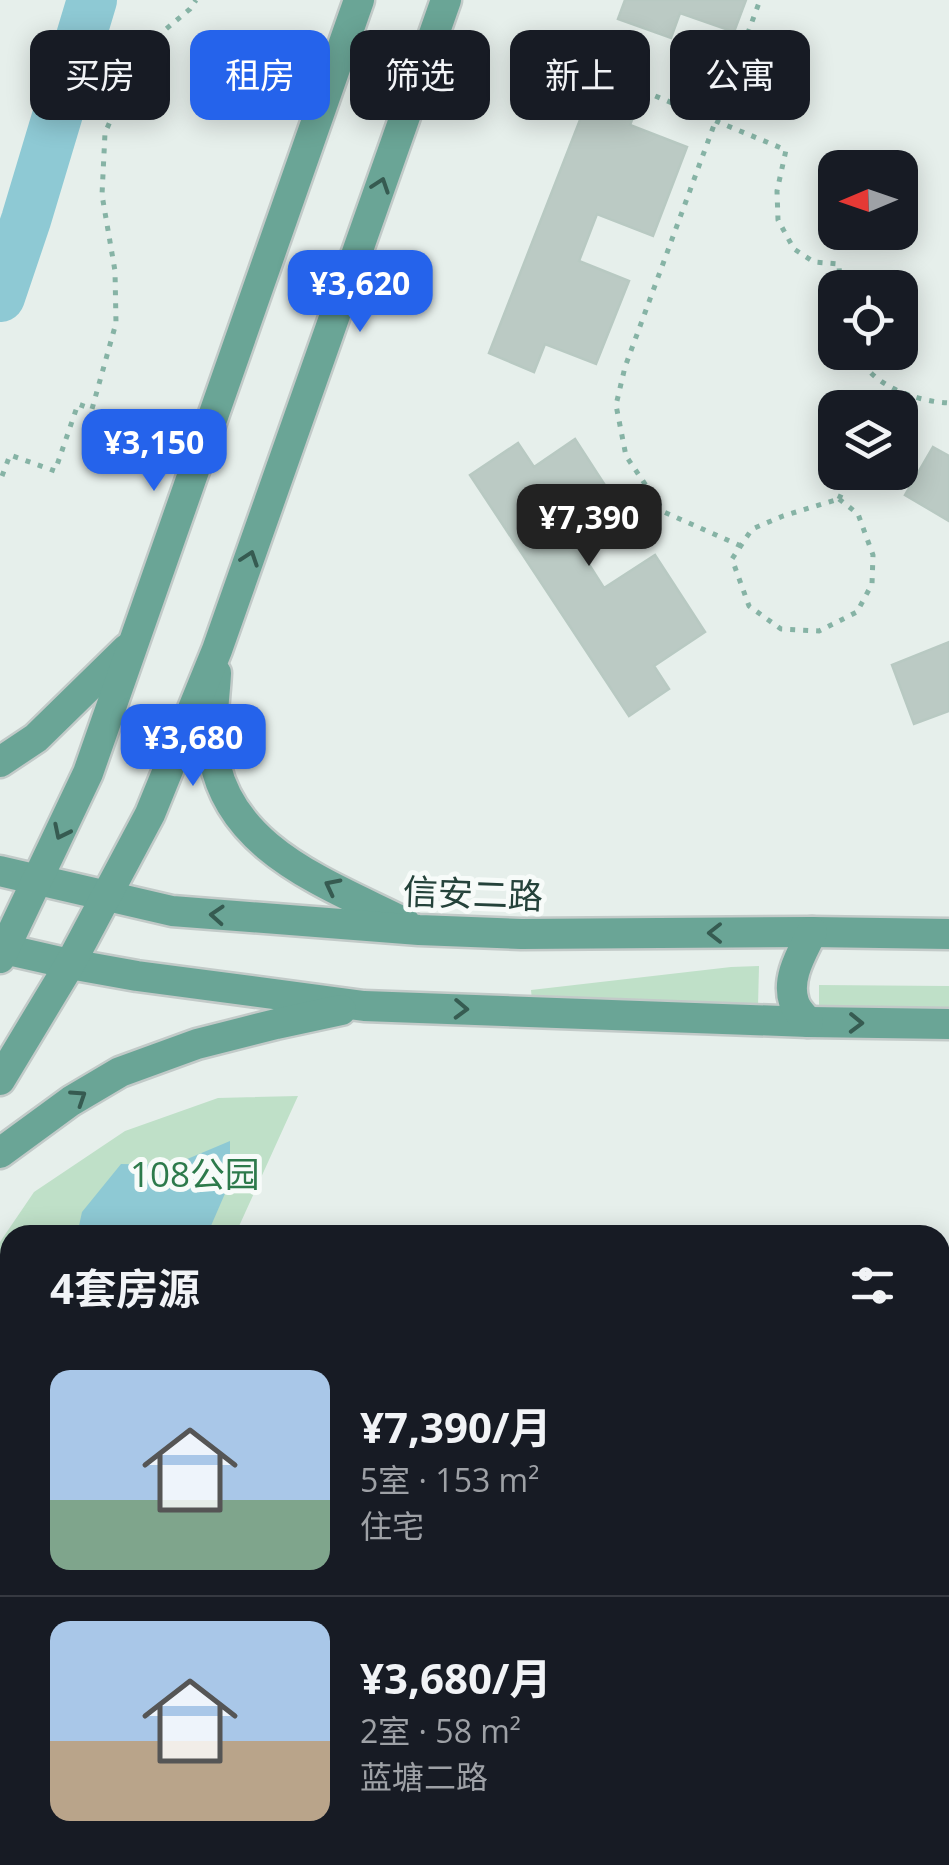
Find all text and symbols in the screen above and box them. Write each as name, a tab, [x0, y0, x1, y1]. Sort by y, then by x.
chip: 买房	[30, 30, 170, 120]
chip: 租房	[190, 30, 330, 120]
chip: 筛选	[350, 30, 490, 120]
chip: 新上	[510, 30, 650, 120]
chip: 公寓	[670, 30, 810, 120]
north arrow	[818, 150, 918, 250]
map controls	[818, 150, 918, 490]
one-way arrow	[369, 178, 390, 195]
pin: ¥3,620	[279, 250, 441, 335]
text: ¥3,620	[310, 261, 410, 304]
button: locate	[818, 270, 918, 370]
button: layers	[818, 390, 918, 490]
pin: ¥3,150	[73, 409, 235, 494]
text: ¥3,150	[104, 420, 204, 463]
pin: ¥7,390	[508, 484, 670, 569]
text: ¥7,390	[539, 495, 639, 538]
one-way arrow	[238, 550, 258, 567]
pin: ¥3,680	[112, 704, 274, 789]
text: ¥3,680	[143, 715, 243, 758]
one-way arrow	[54, 822, 74, 840]
street label: 信安二路	[402, 867, 544, 919]
one-way arrow	[324, 878, 342, 898]
one-way arrow	[209, 905, 225, 926]
one-way arrow	[706, 922, 722, 943]
one-way arrow	[454, 999, 470, 1020]
one-way arrow	[850, 1012, 865, 1034]
one-way arrow	[69, 1090, 87, 1109]
park label: 108公园	[130, 1150, 260, 1197]
icon: filters	[845, 1258, 900, 1313]
text: 4套房源	[50, 1259, 200, 1316]
text: ¥7,390/月	[360, 1398, 551, 1455]
icon: home	[130, 1410, 250, 1530]
text: 5室 · 153 m²	[360, 1458, 539, 1501]
text: 住宅	[360, 1504, 424, 1547]
text: ¥3,680/月	[360, 1649, 551, 1706]
icon: home	[130, 1661, 250, 1781]
text: 2室 · 58 m²	[360, 1709, 521, 1752]
text: 蓝塘二路	[360, 1755, 488, 1798]

